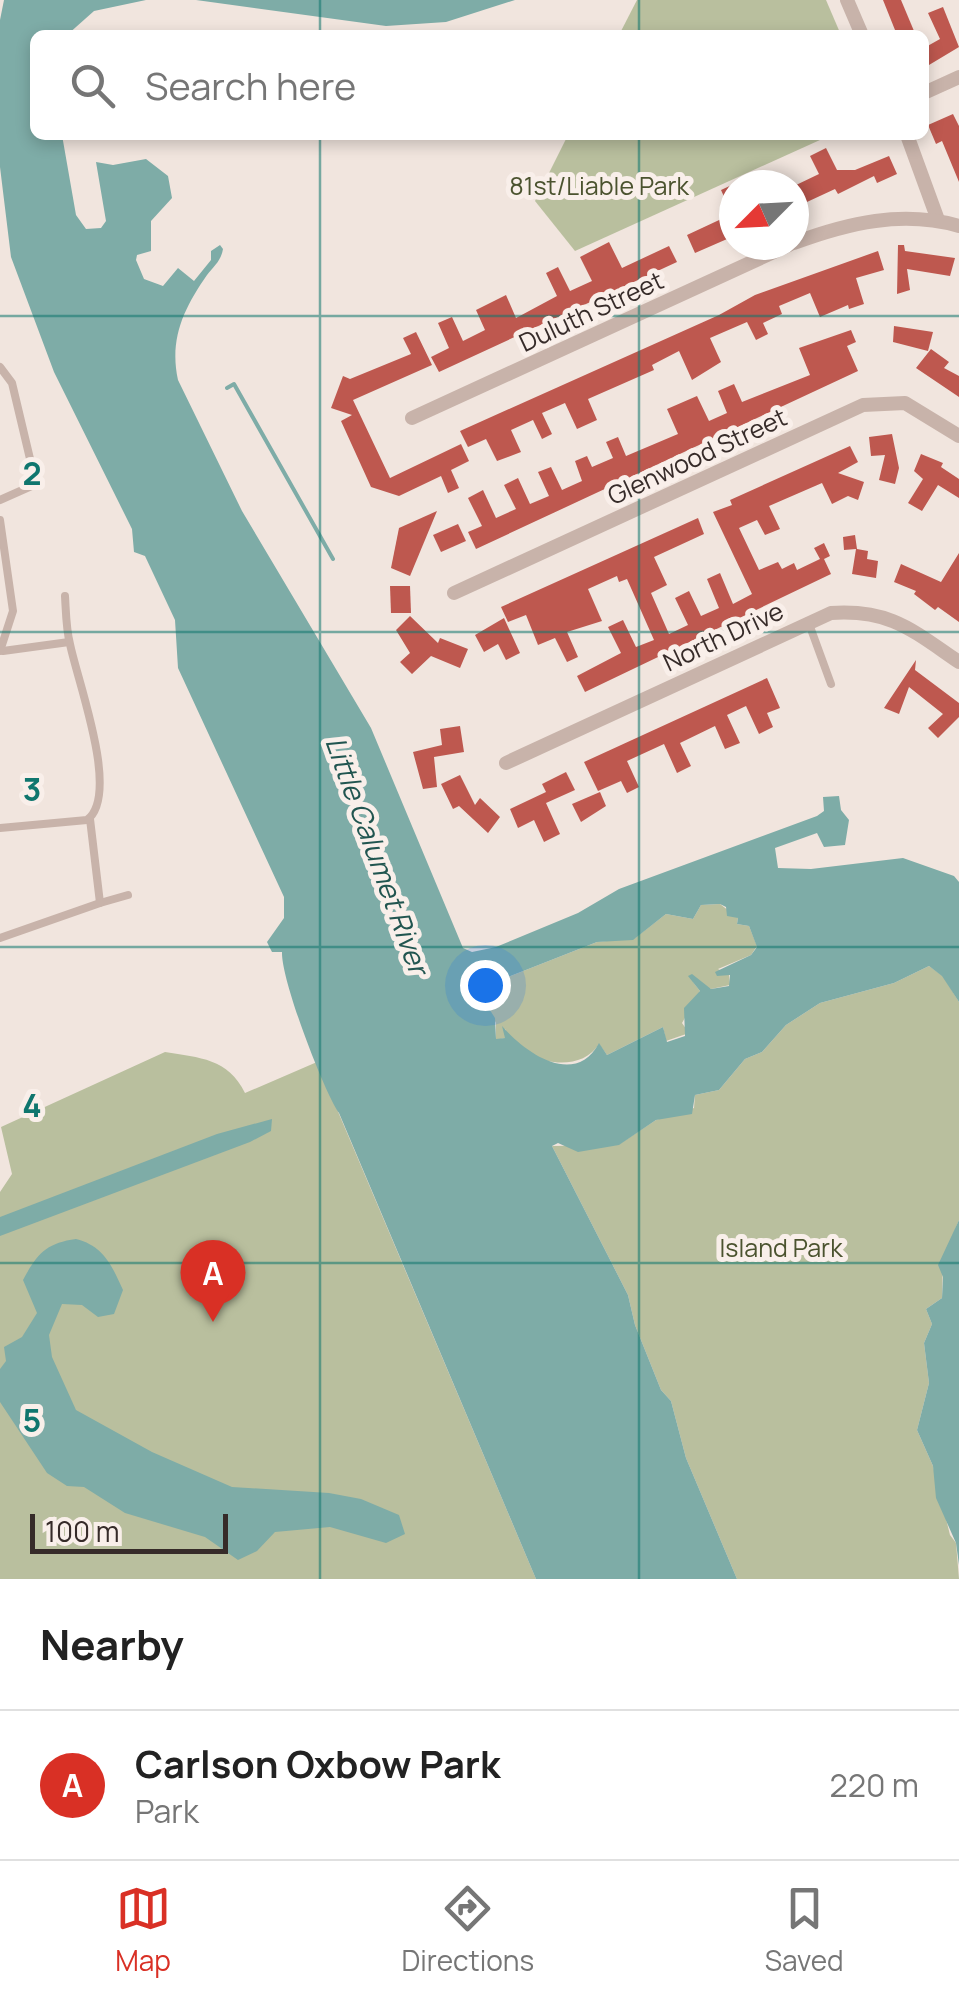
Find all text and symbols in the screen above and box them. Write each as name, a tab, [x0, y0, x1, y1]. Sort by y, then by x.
search box	[30, 30, 929, 140]
icon: search	[65, 58, 120, 113]
text: Search here	[145, 59, 356, 111]
park label: 81st/Liable Park	[509, 168, 689, 203]
north arrow	[719, 170, 809, 260]
street label: Duluth Street	[513, 262, 669, 360]
street label: Glenwood Street	[602, 399, 792, 513]
text: 2	[22, 451, 42, 495]
street label: North Drive	[657, 593, 789, 679]
water label: Little Calumet River	[317, 731, 440, 983]
text: 3	[23, 767, 41, 811]
your location	[460, 960, 511, 1011]
text: 4	[22, 1083, 42, 1127]
park label: Island Park	[719, 1230, 843, 1265]
pin: A	[180, 1240, 246, 1322]
text: 5	[23, 1398, 41, 1442]
scale bar	[30, 1509, 228, 1554]
text: 100 m	[45, 1512, 119, 1550]
text: Nearby	[40, 1615, 184, 1673]
text: Carlson Oxbow Park	[135, 1737, 500, 1789]
text: A	[62, 1763, 83, 1807]
text: 220 m	[829, 1763, 919, 1807]
text: Park	[135, 1789, 199, 1833]
tab: Map	[115, 1881, 171, 1979]
tab: Directions	[402, 1881, 534, 1979]
tab: Saved	[765, 1881, 844, 1979]

